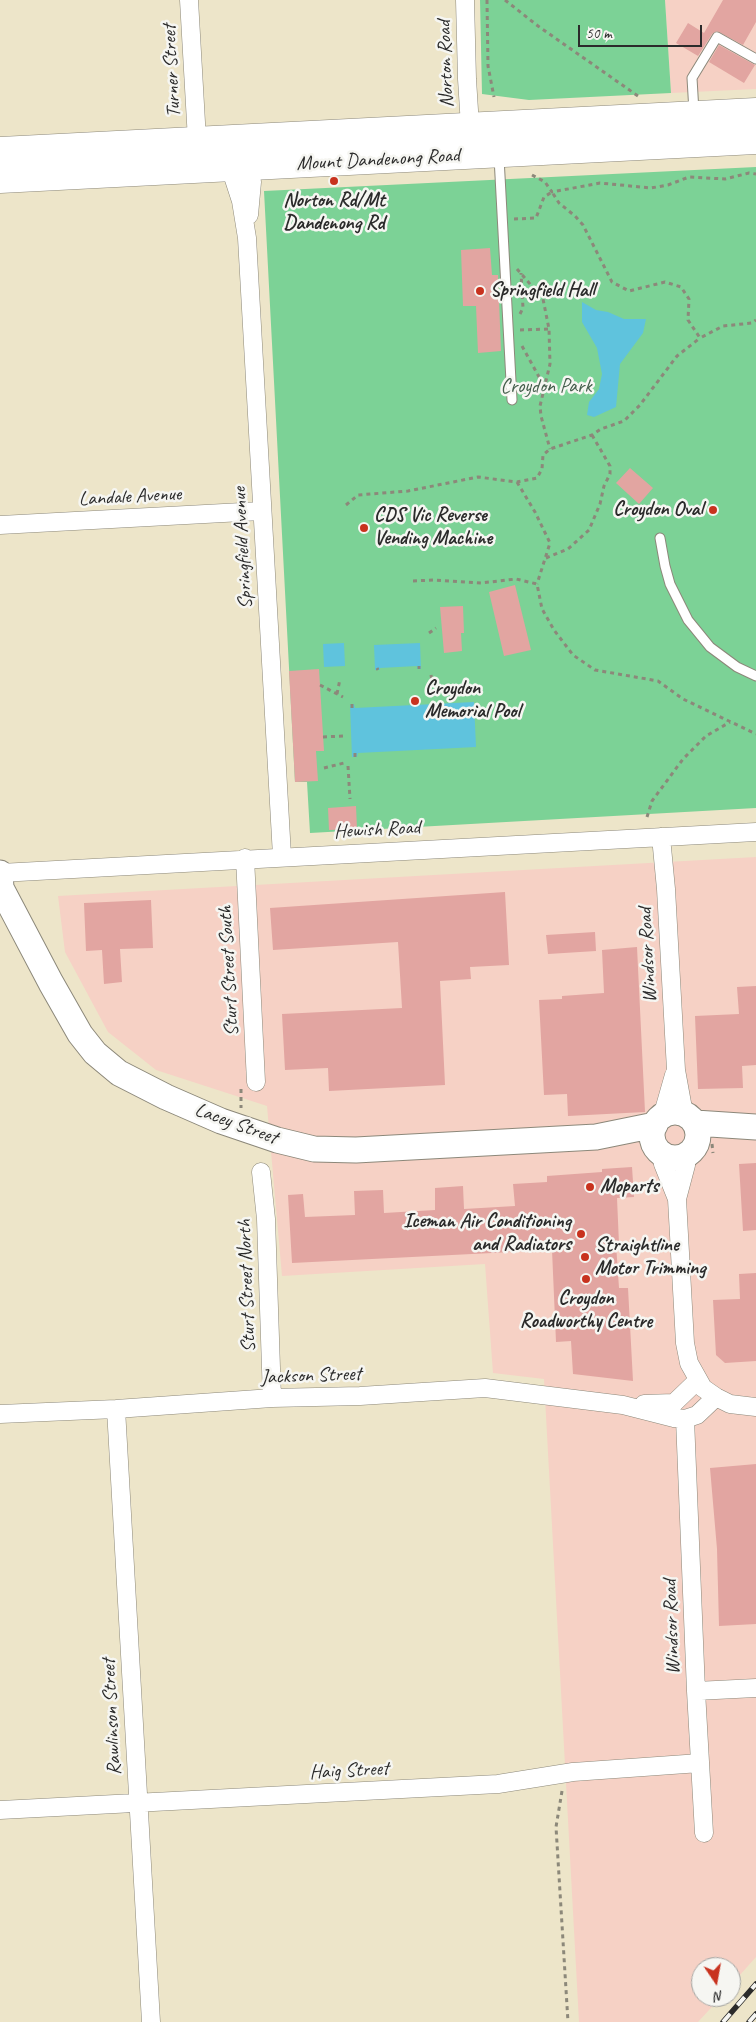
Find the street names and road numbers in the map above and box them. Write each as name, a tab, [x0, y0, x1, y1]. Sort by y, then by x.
street label: Norton Road	[432, 20, 460, 108]
street label: Turner Street	[158, 24, 186, 118]
street label: Mount Dandenong Road	[296, 144, 460, 176]
street label: Landale Avenue	[78, 482, 182, 512]
street label: Springfield Avenue	[228, 486, 258, 610]
street label: Hewish Road	[333, 816, 421, 844]
street label: Sturt Street South	[214, 905, 244, 1037]
street label: Windsor Road	[634, 907, 662, 1003]
street label: Lacey Street	[191, 1098, 281, 1150]
street label: Sturt Street North	[233, 1219, 261, 1353]
street label: Jackson Street	[260, 1362, 362, 1390]
street label: Windsor Road	[658, 1579, 686, 1675]
street label: Rawlinson Street	[97, 1658, 127, 1776]
street label: Haig Street	[309, 1757, 389, 1785]

